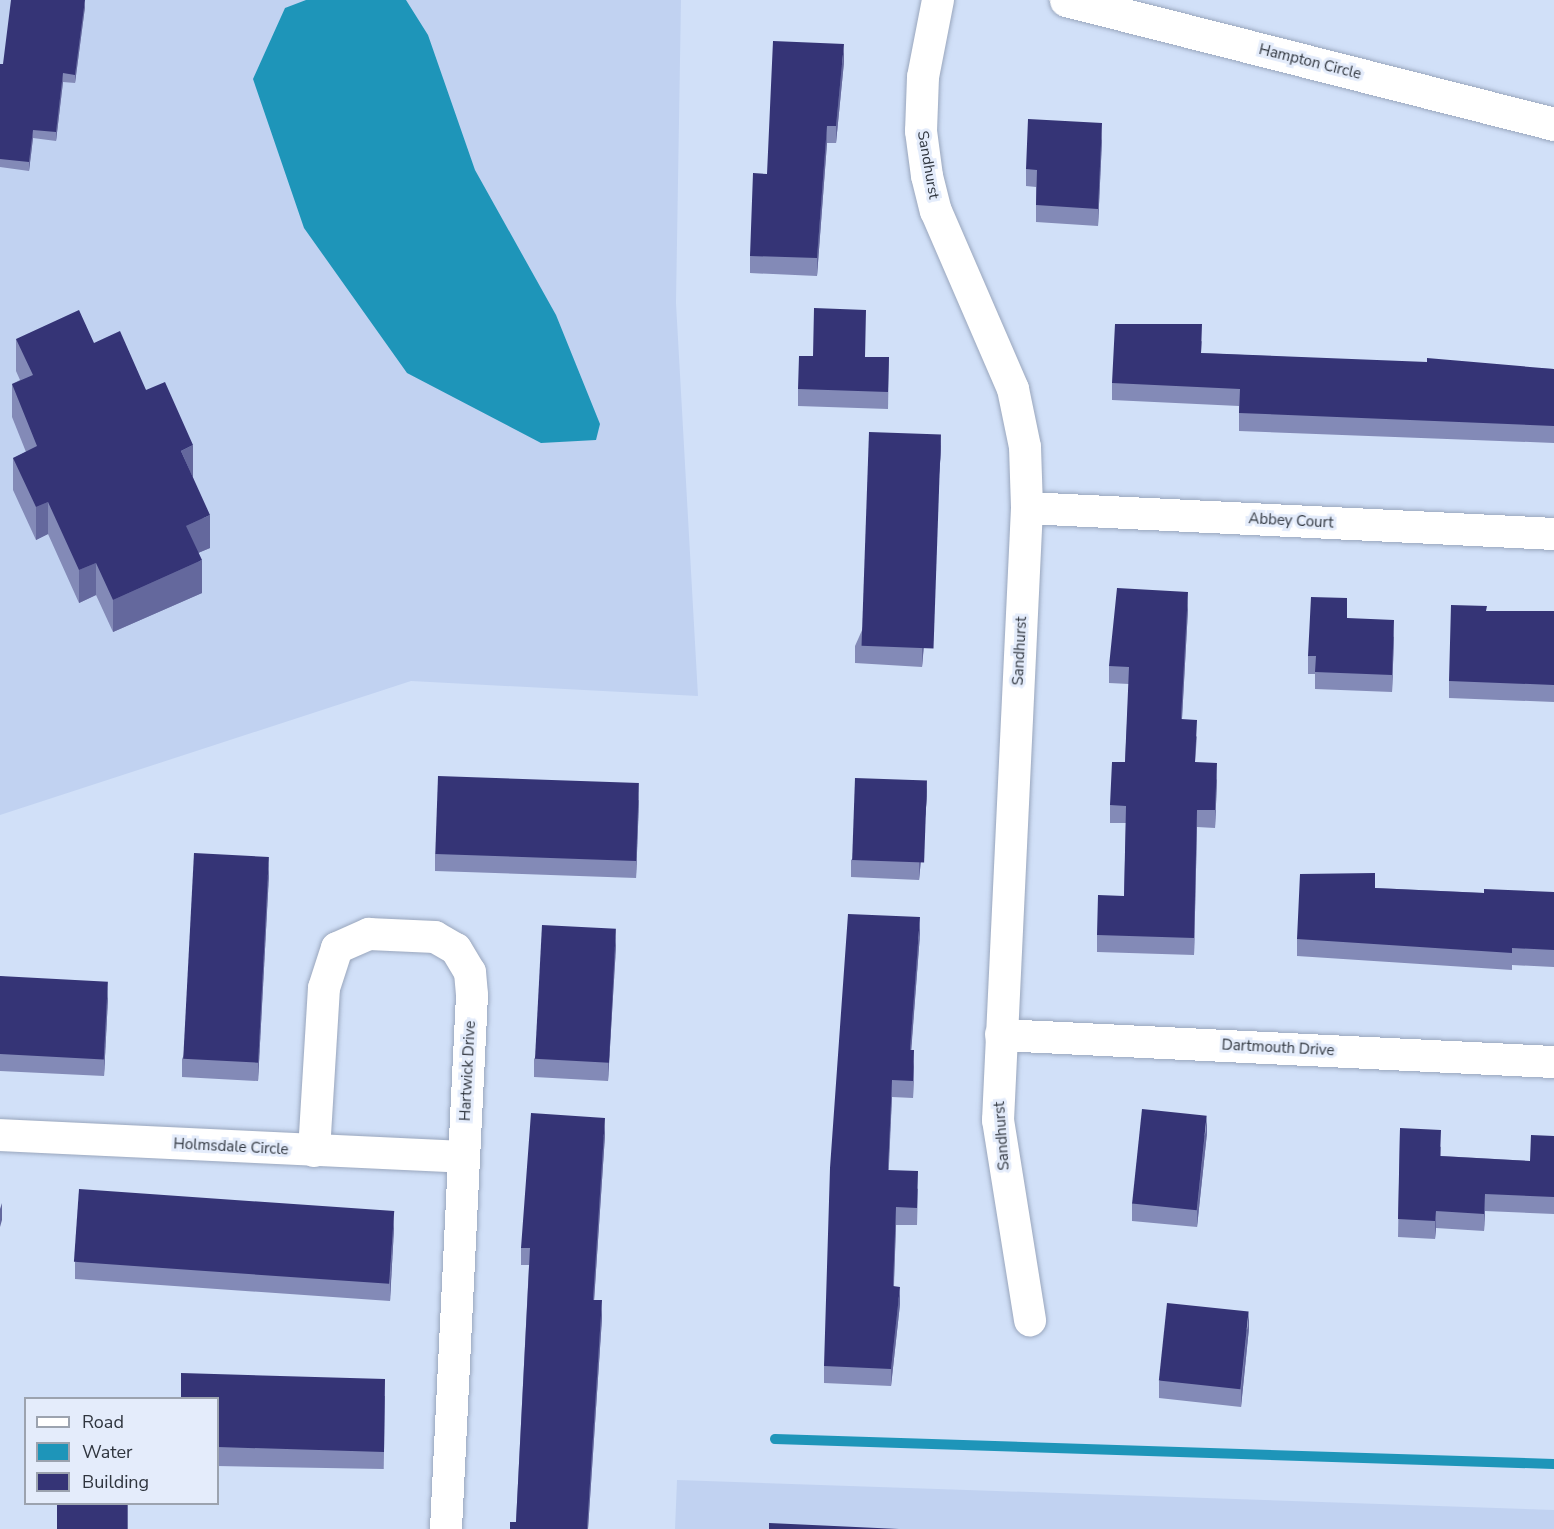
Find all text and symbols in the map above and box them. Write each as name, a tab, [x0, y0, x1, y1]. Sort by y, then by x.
street label: Hampton Circle	[1257, 41, 1363, 83]
street label: Sandhurst	[913, 129, 943, 201]
street label: Abbey Court	[1248, 510, 1334, 532]
street label: Sandhurst	[1009, 616, 1031, 686]
street label: Hartwick Drive	[456, 1020, 480, 1122]
street label: Dartmouth Drive	[1221, 1036, 1335, 1060]
street label: Sandhurst	[991, 1101, 1013, 1171]
street label: Holmsdale Circle	[173, 1135, 289, 1159]
legend	[24, 1397, 219, 1505]
text: Road	[82, 1410, 124, 1434]
text: Water	[82, 1440, 133, 1464]
text: Building	[82, 1470, 149, 1494]

